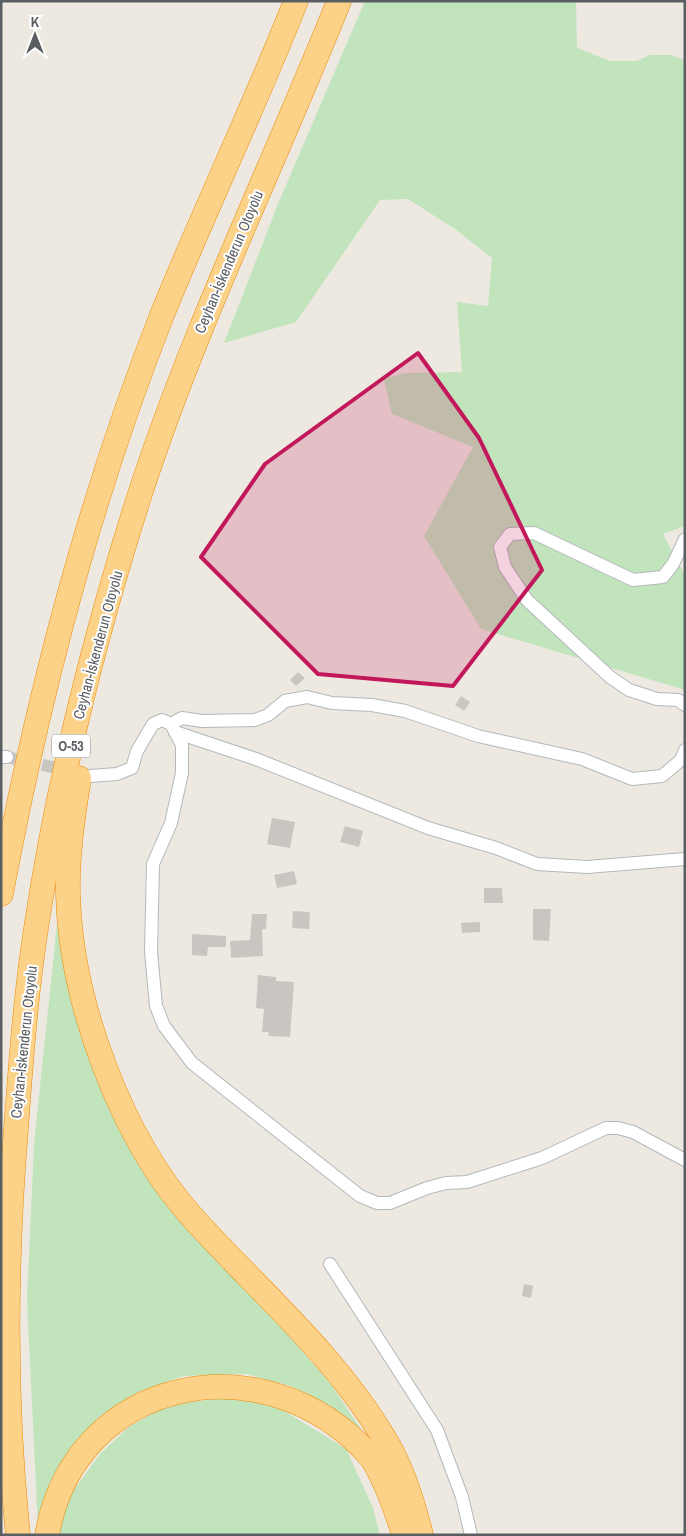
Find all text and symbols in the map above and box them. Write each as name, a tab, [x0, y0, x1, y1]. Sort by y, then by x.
north arrow	[10, 10, 60, 60]
text: K	[31, 13, 40, 31]
street label: Ceyhan-İskenderun Otoyolu	[189, 187, 268, 336]
street label: Ceyhan-İskenderun Otoyolu	[68, 568, 127, 722]
road number: O-53	[52, 734, 90, 758]
street label: Ceyhan-İskenderun Otoyolu	[5, 965, 42, 1119]

